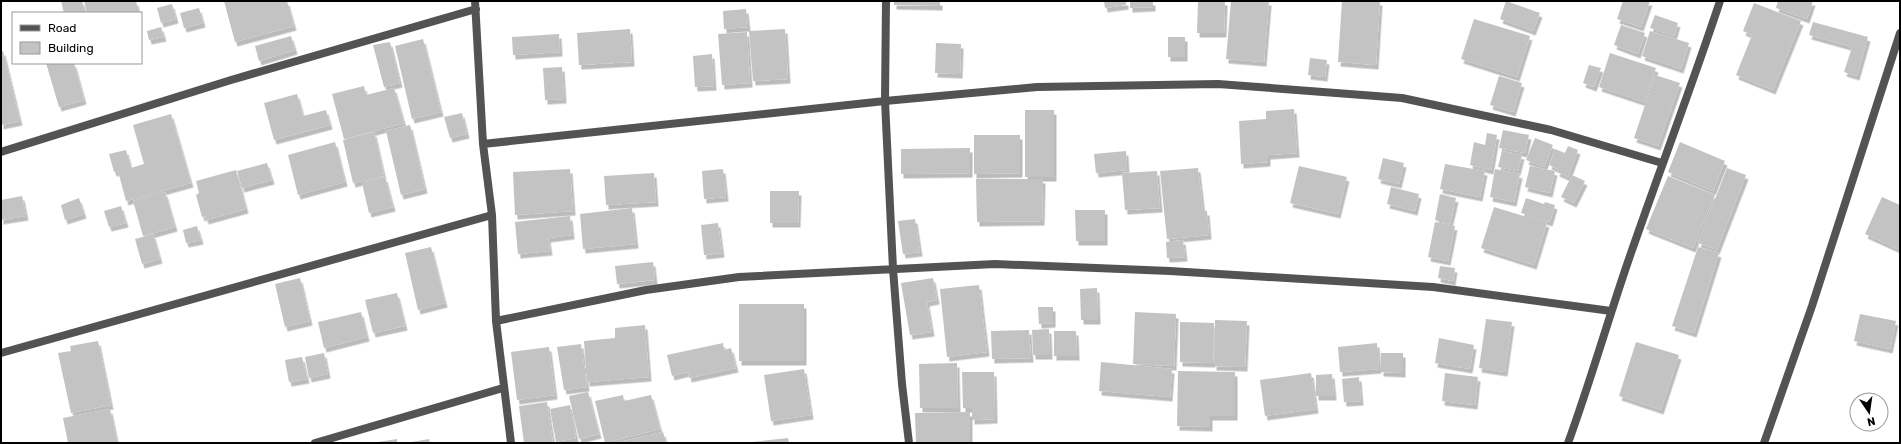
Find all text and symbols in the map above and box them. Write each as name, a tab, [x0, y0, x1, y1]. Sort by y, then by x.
legend	[12, 12, 142, 64]
text: Road	[48, 21, 76, 35]
text: Building	[48, 41, 94, 55]
north arrow	[1849, 392, 1889, 432]
text: N	[1866, 414, 1876, 428]

